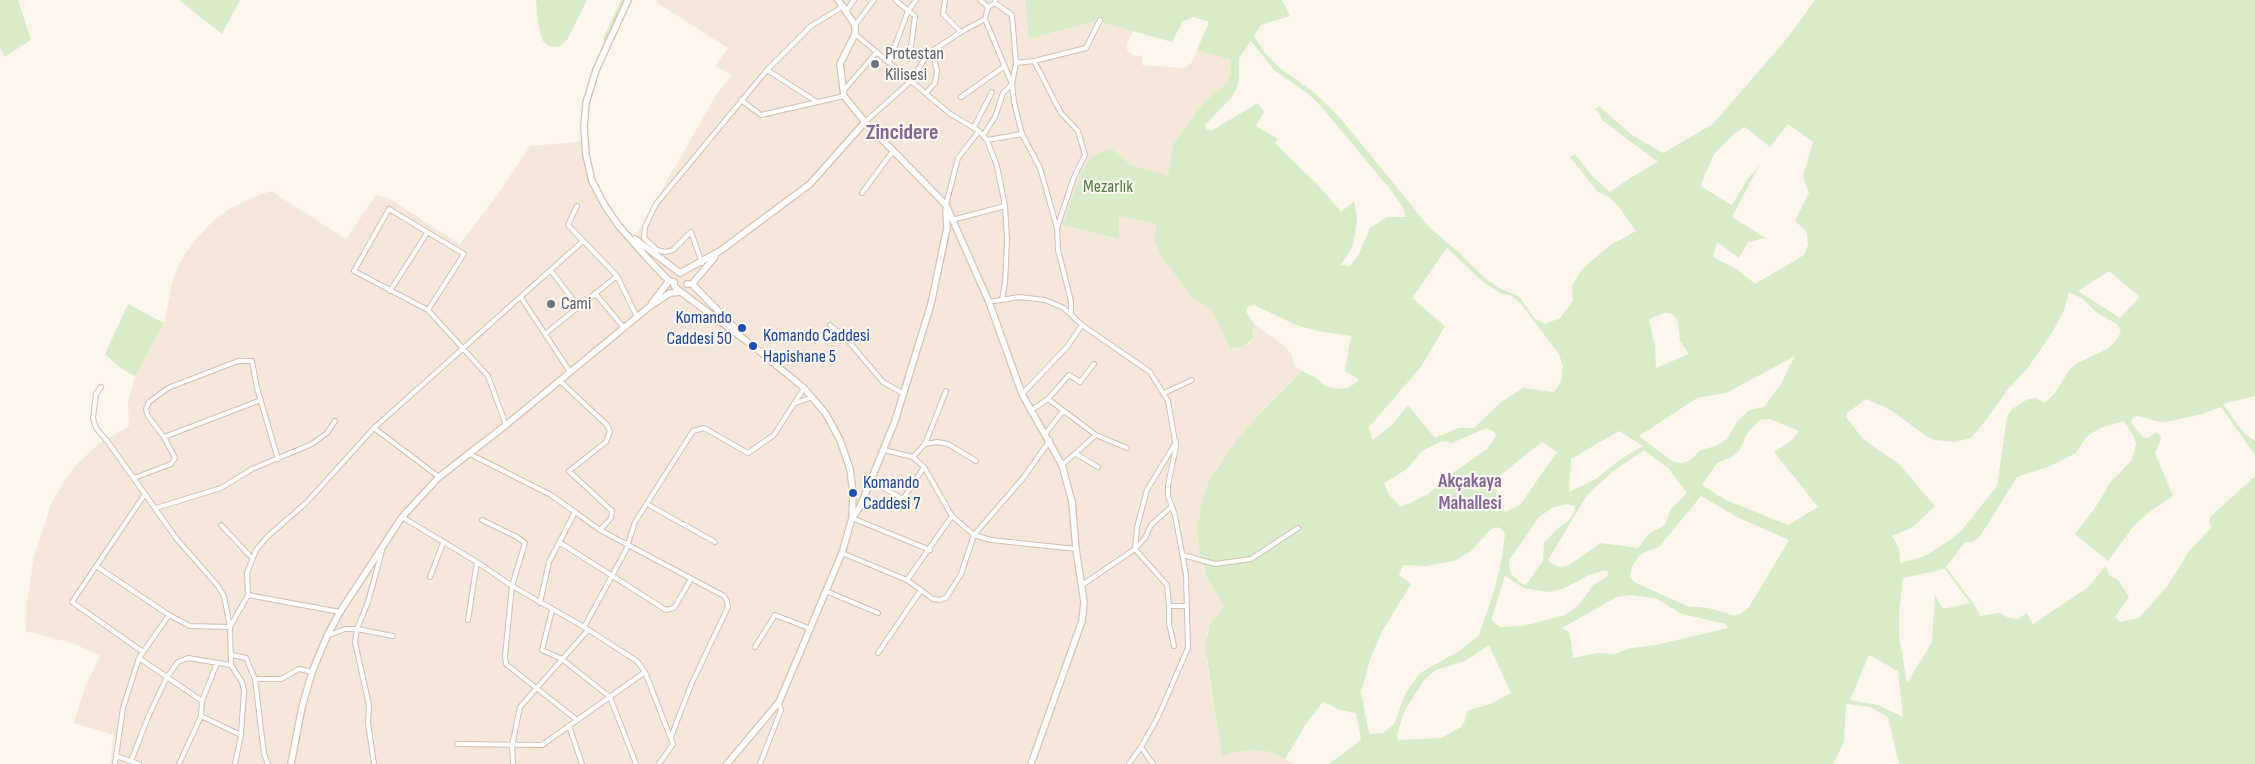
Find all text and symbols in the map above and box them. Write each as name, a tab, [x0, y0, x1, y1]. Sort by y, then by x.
place label: Protestan Kilisesi	[885, 43, 944, 86]
marker: Protestan Kilisesi	[869, 58, 881, 70]
district label: Zincidere	[866, 120, 938, 146]
park label: Mezarlık	[1083, 176, 1133, 198]
place label: Cami	[561, 293, 591, 315]
marker: Cami	[545, 298, 557, 310]
place label: Komando Caddesi 50	[666, 307, 732, 350]
marker: Komando Caddesi 50	[736, 322, 748, 334]
place label: Komando Caddesi Hapishane 5	[763, 325, 870, 368]
marker: Komando Caddesi Hapishane 5	[747, 340, 759, 352]
district label: Akçakaya Mahallesi	[1438, 471, 1502, 515]
place label: Komando Caddesi 7	[863, 472, 920, 514]
marker: Komando Caddesi 7	[847, 487, 859, 499]

